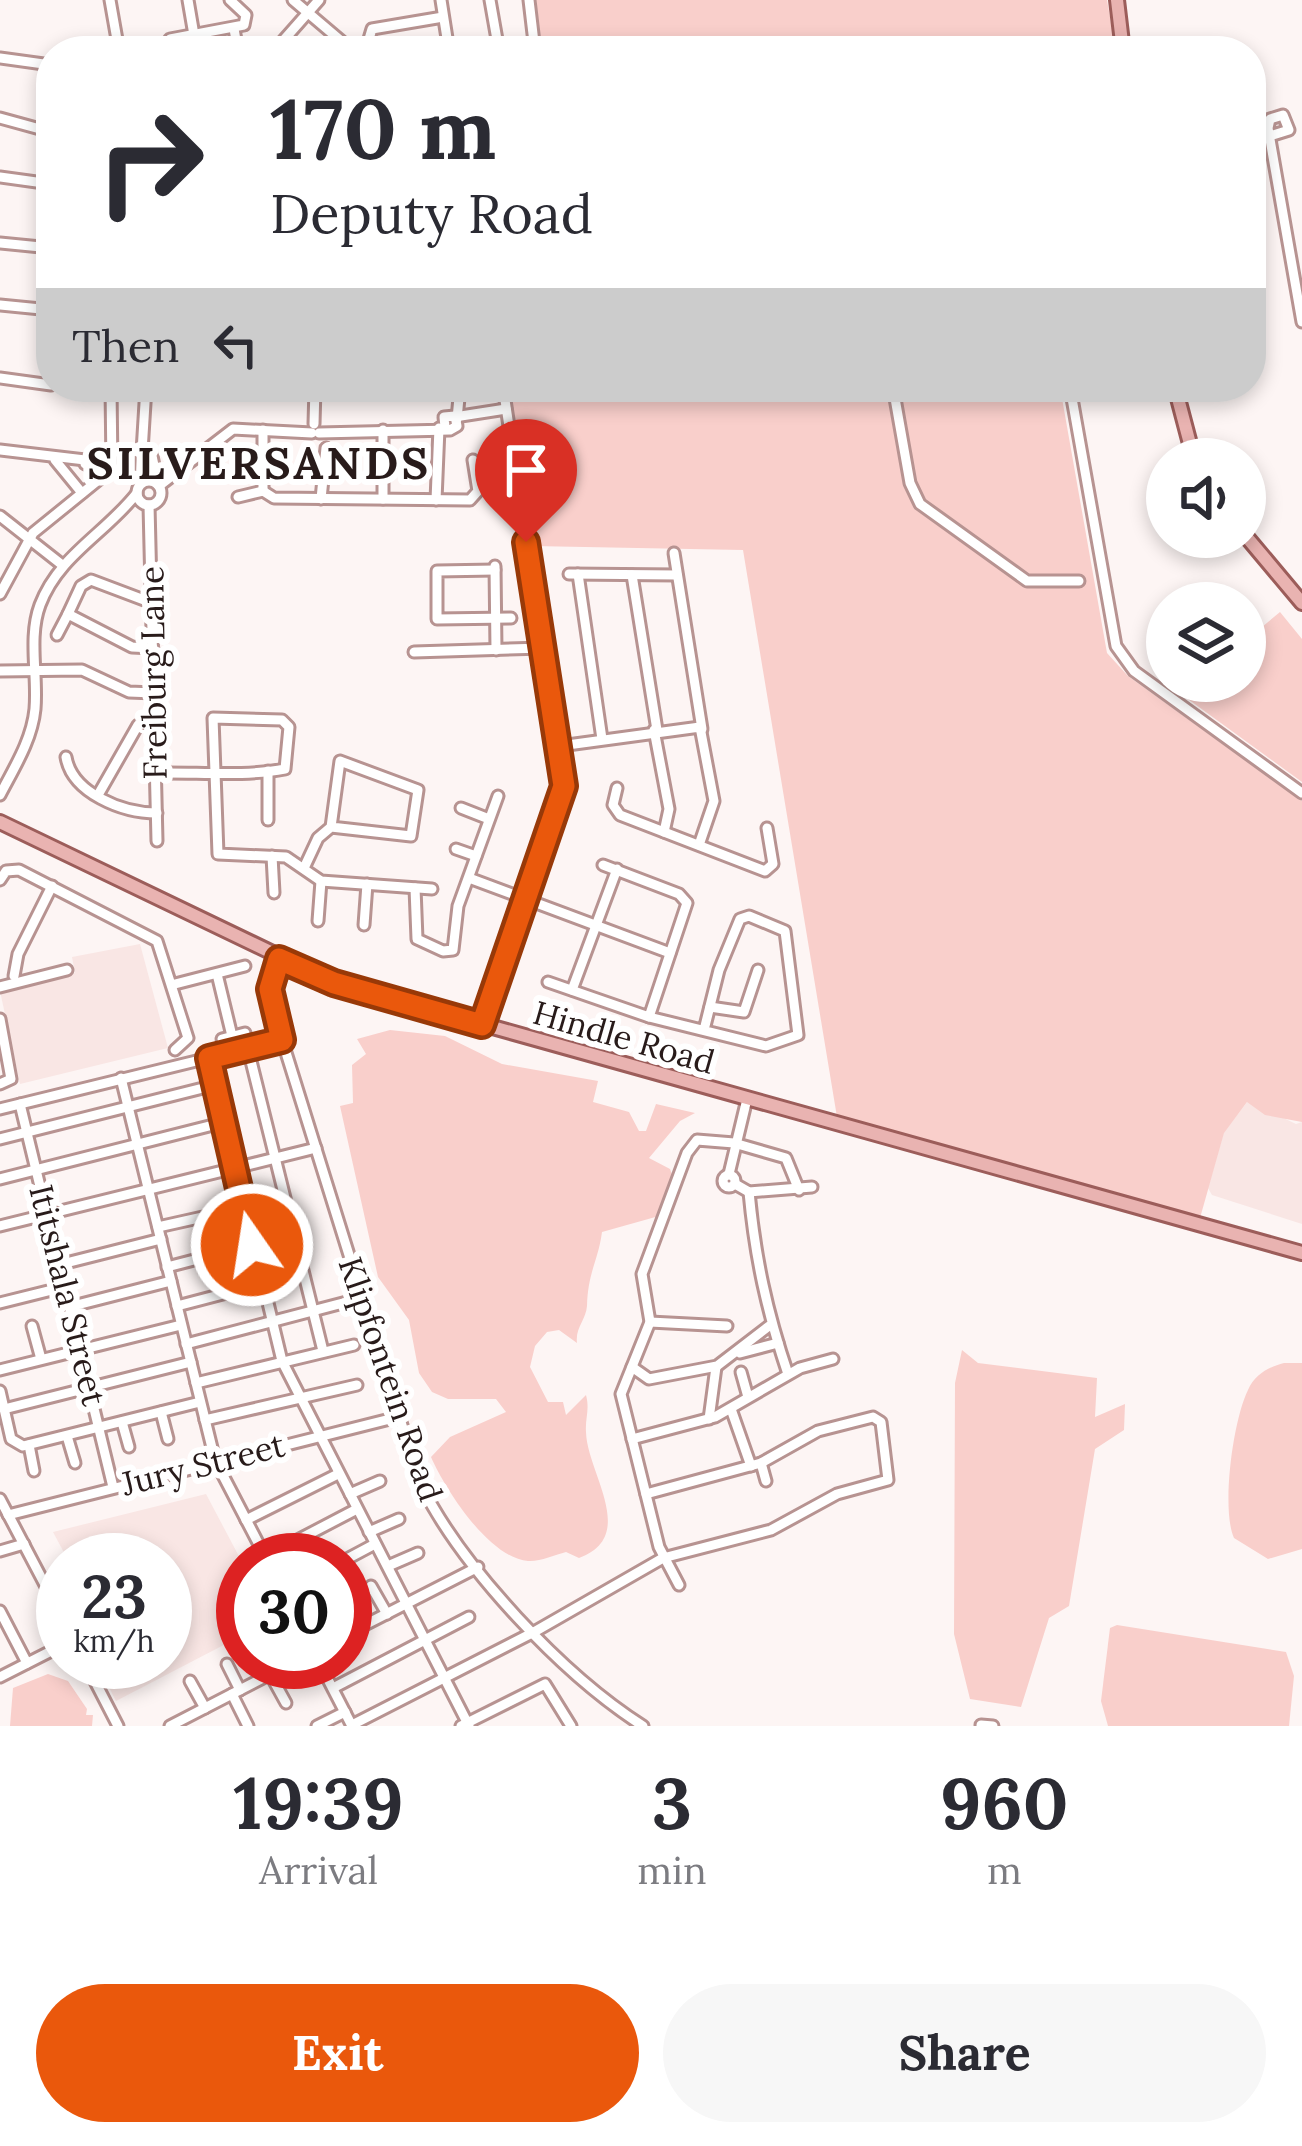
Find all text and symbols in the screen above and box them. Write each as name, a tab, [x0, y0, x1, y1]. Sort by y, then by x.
text: 170 m	[270, 74, 496, 182]
icon: right	[72, 84, 228, 240]
text: Deputy Road	[270, 179, 593, 248]
icon: left	[203, 312, 269, 378]
text: Then	[72, 317, 179, 374]
pin	[475, 419, 577, 542]
district label: SILVERSANDS	[87, 434, 431, 491]
icon: arrive	[493, 437, 559, 503]
map controls	[1146, 438, 1266, 702]
button: sound	[1146, 438, 1266, 558]
street label: Freiburg Lane	[130, 566, 176, 780]
button: layers	[1146, 582, 1266, 702]
street label: Hindle Road	[528, 991, 720, 1083]
street label: Ititshala Street	[20, 1180, 116, 1410]
position arrow	[189, 1182, 315, 1308]
street label: Klipfontein Road	[330, 1251, 452, 1507]
street label: Jury Street	[116, 1423, 289, 1505]
speed limit sign: 30	[216, 1533, 372, 1689]
text: 23	[81, 1558, 147, 1634]
text: km/h	[73, 1622, 155, 1660]
text: 19:39	[233, 1757, 404, 1849]
text: 3	[652, 1757, 692, 1849]
text: 960	[940, 1757, 1069, 1849]
text: Arrival	[259, 1845, 378, 1895]
text: min	[637, 1845, 707, 1895]
text: m	[987, 1845, 1022, 1895]
button: Exit	[36, 1984, 639, 2122]
button: Share	[663, 1984, 1266, 2122]

